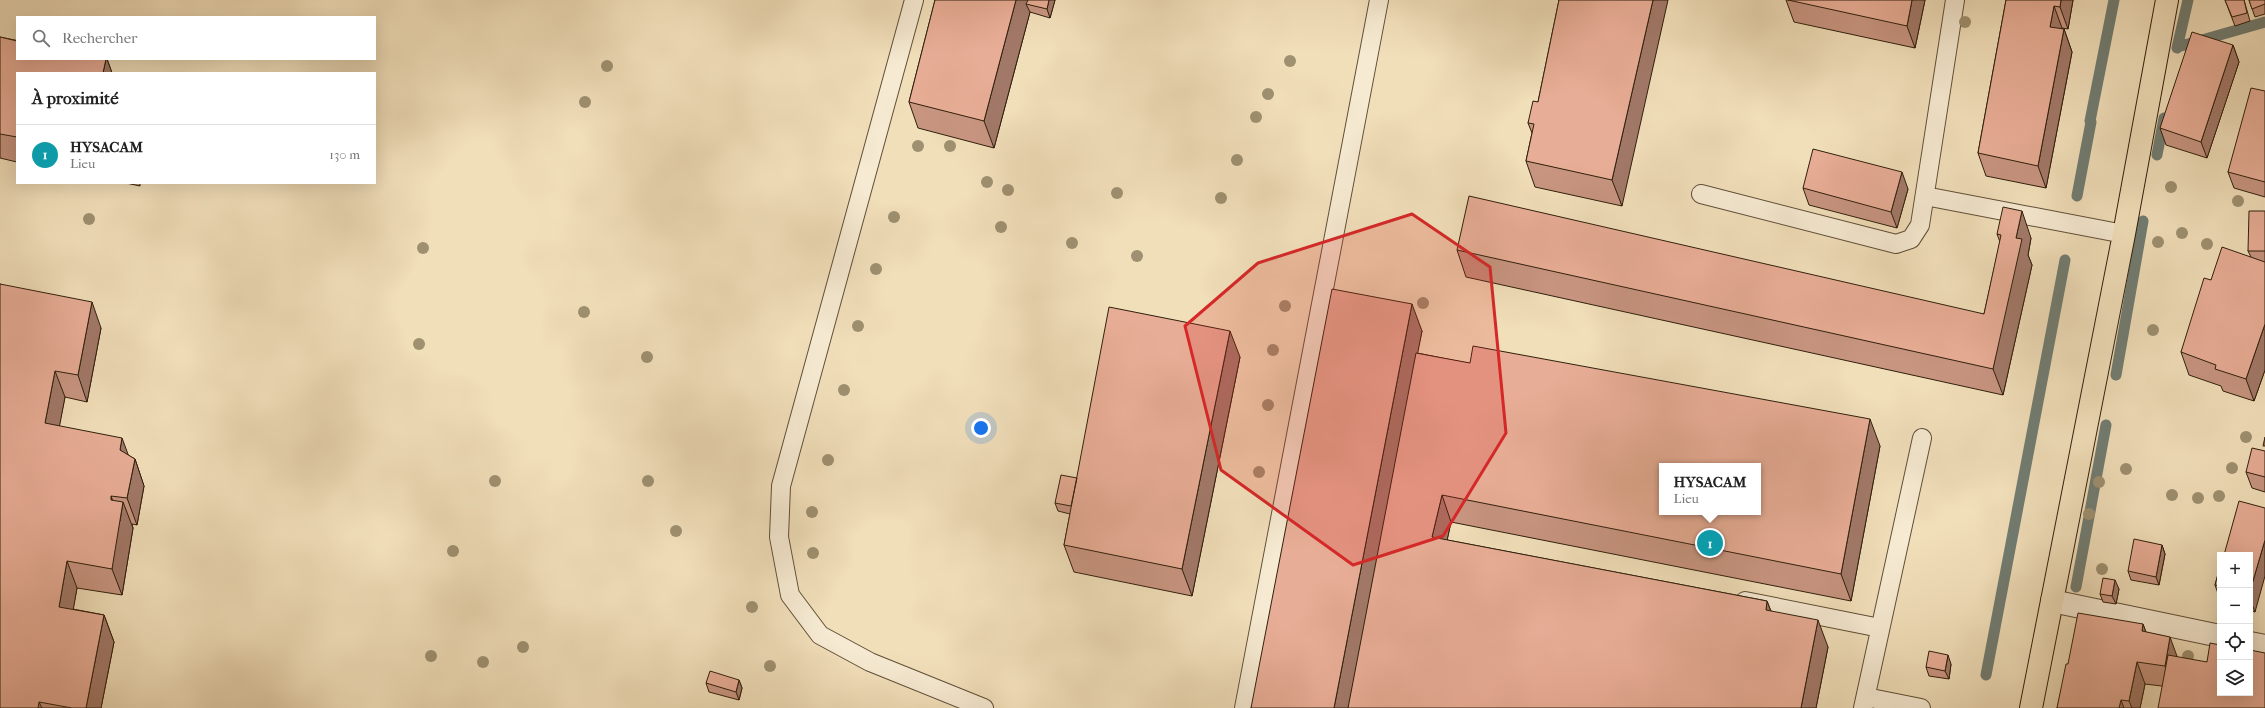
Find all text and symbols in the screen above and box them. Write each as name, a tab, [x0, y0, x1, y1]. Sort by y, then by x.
search box	[16, 16, 376, 60]
icon: search	[30, 27, 52, 49]
text: Rechercher	[62, 29, 137, 47]
text: À proximité	[32, 88, 119, 108]
text: HYSACAM	[70, 138, 143, 156]
text: 1	[43, 147, 47, 162]
text: 130 m	[329, 147, 360, 162]
text: Lieu	[70, 156, 95, 171]
your location	[971, 418, 991, 438]
popup	[1659, 463, 1761, 515]
text: HYSACAM	[1674, 473, 1746, 491]
text: Lieu	[1674, 491, 1699, 506]
pin: 1	[1697, 528, 1723, 558]
map controls	[2217, 552, 2253, 696]
button: +	[2217, 552, 2253, 588]
button: −	[2217, 588, 2253, 624]
button: locate	[2217, 624, 2253, 660]
button: layers	[2217, 660, 2253, 696]

